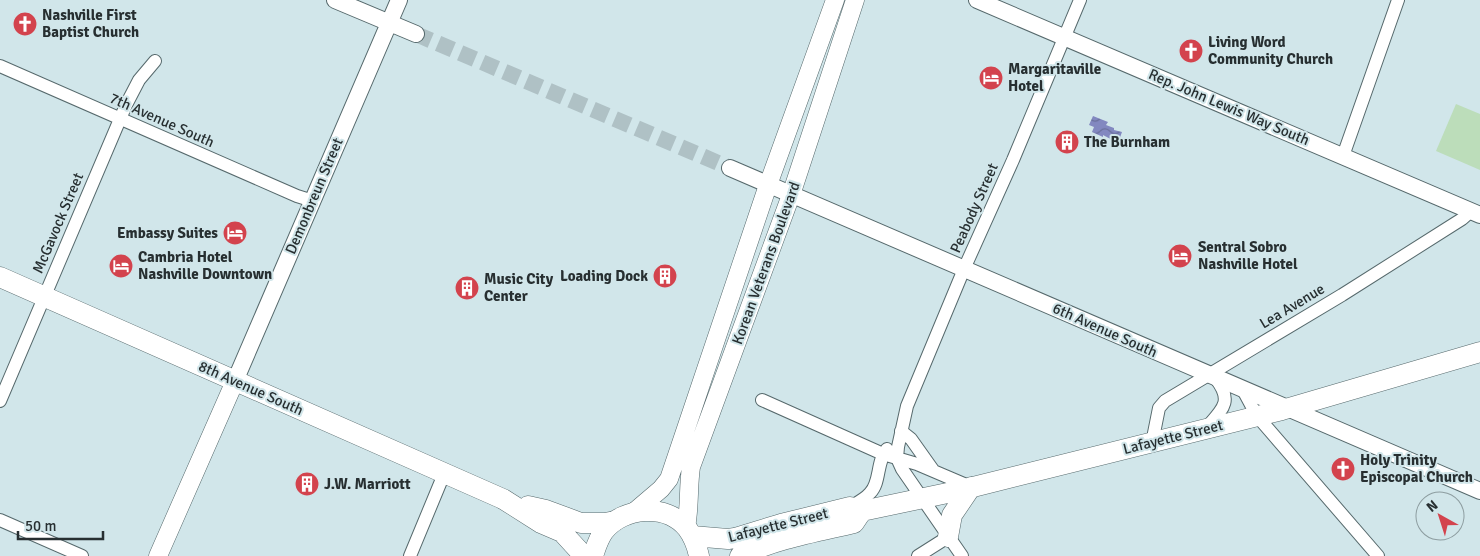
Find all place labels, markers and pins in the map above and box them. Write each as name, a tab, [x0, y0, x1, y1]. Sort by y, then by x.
place label: Nashville First Baptist Church	[42, 6, 139, 41]
church icon: Nashville First Baptist Church	[12, 11, 38, 37]
place label: Living Word Community Church	[1208, 33, 1333, 68]
church icon: Living Word Community Church	[1178, 38, 1204, 64]
place label: Margaritaville Hotel	[1008, 60, 1101, 95]
hotel icon: Margaritaville Hotel	[978, 65, 1004, 91]
building icon: The Burnham	[1054, 129, 1080, 155]
place label: The Burnham	[1084, 133, 1170, 151]
hotel icon: Embassy Suites	[222, 220, 248, 246]
place label: Embassy Suites	[117, 224, 218, 242]
place label: Sentral Sobro Nashville Hotel	[1198, 238, 1298, 273]
hotel icon: Sentral Sobro Nashville Hotel	[1167, 243, 1193, 269]
place label: Cambria Hotel Nashville Downtown	[138, 248, 272, 283]
hotel icon: Cambria Hotel Nashville Downtown	[108, 253, 134, 279]
building icon: Loading Dock	[652, 263, 678, 289]
place label: Loading Dock	[560, 267, 648, 285]
place label: Music City Center	[484, 270, 554, 305]
building icon: Music City Center	[454, 275, 480, 301]
place label: Holy Trinity Episcopal Church	[1360, 451, 1473, 486]
church icon: Holy Trinity Episcopal Church	[1330, 456, 1356, 482]
building icon: J.W. Marriott	[294, 471, 320, 497]
place label: J.W. Marriott	[324, 475, 411, 493]

